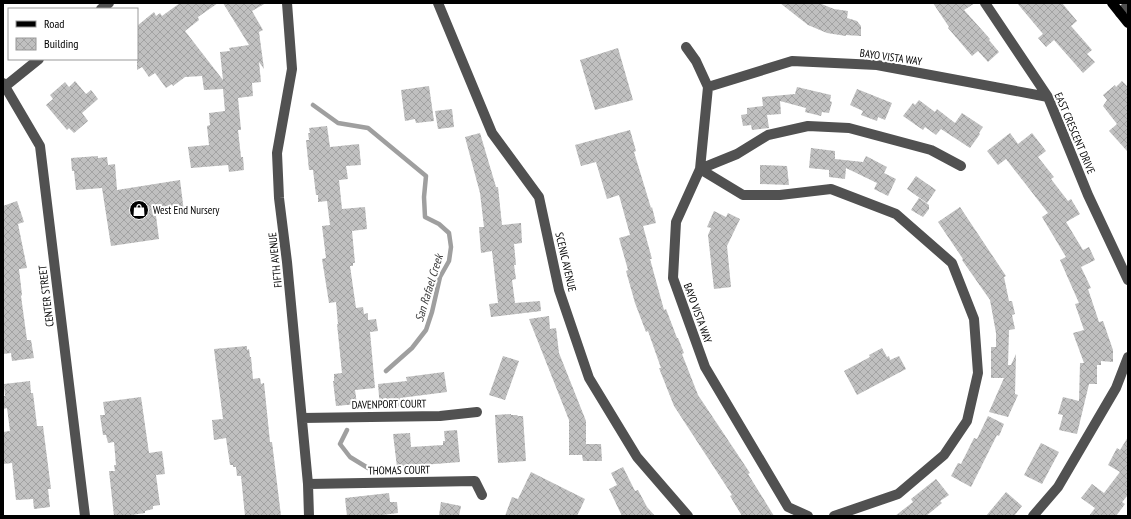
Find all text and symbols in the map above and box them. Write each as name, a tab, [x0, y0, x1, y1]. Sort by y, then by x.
legend	[8, 8, 138, 60]
text: Road	[44, 16, 64, 31]
text: Building	[44, 36, 79, 51]
street label: BAYO VISTA WAY	[859, 46, 923, 68]
street label: EAST CRESCENT DRIVE	[1052, 90, 1099, 176]
shop icon: West End Nursery	[128, 199, 150, 221]
place label: West End Nursery	[153, 203, 220, 217]
street label: FIFTH AVENUE	[265, 231, 285, 288]
street label: SCENIC AVENUE	[552, 231, 580, 293]
water label: San Rafael Creek	[411, 251, 446, 323]
street label: CENTER STREET	[35, 264, 57, 328]
street label: BAYO VISTA WAY	[681, 281, 715, 345]
street label: DAVENPORT COURT	[351, 396, 427, 412]
street label: THOMAS COURT	[368, 462, 430, 478]

